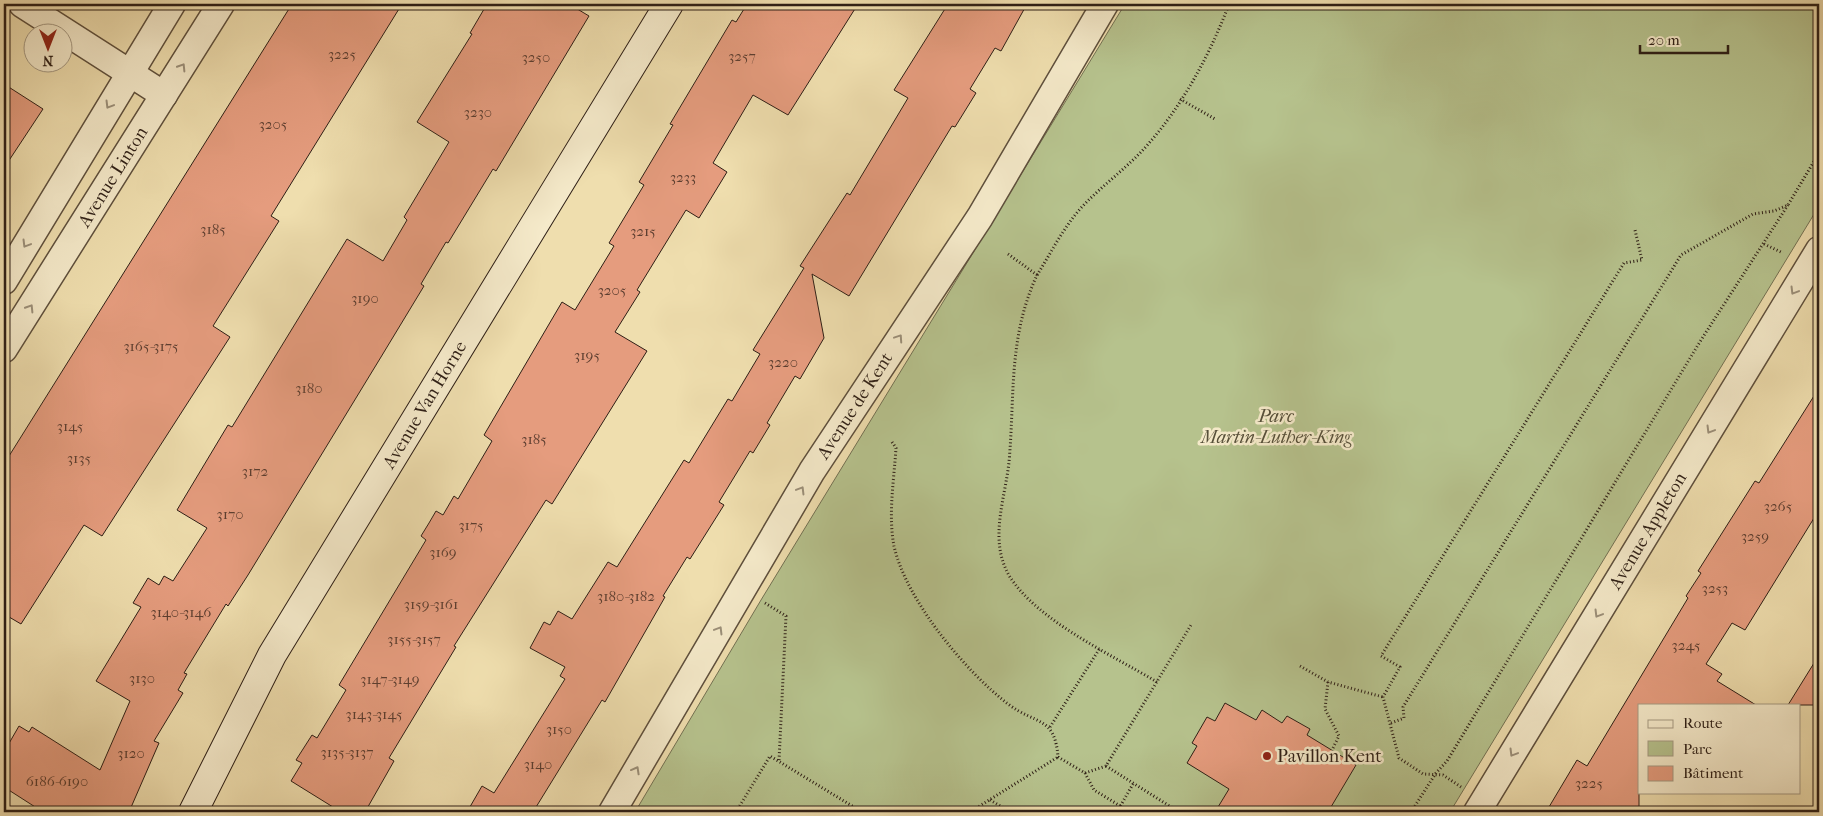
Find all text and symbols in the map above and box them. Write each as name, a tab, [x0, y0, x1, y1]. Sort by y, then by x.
north arrow	[22, 22, 72, 72]
scale bar	[1640, 22, 1728, 54]
text: 20 m	[1648, 31, 1680, 49]
house number: 3225	[328, 45, 356, 63]
house number: 3257	[728, 47, 756, 65]
house number: 3250	[522, 48, 550, 66]
text: N	[42, 52, 53, 69]
one-way arrow	[176, 63, 185, 72]
one-way arrow	[106, 99, 116, 108]
house number: 3230	[464, 103, 492, 121]
house number: 3205	[259, 115, 287, 133]
street label: Avenue Linton	[73, 123, 152, 232]
house number: 3233	[670, 168, 696, 186]
house number: 3185	[200, 220, 226, 238]
house number: 3215	[630, 222, 656, 240]
one-way arrow	[22, 239, 32, 248]
house number: 3205	[598, 281, 626, 299]
one-way arrow	[1791, 286, 1801, 295]
house number: 3190	[351, 289, 379, 307]
one-way arrow	[24, 304, 33, 313]
one-way arrow	[893, 335, 902, 344]
house number: 3165-3175	[123, 337, 179, 355]
street label: Avenue Van Horne	[378, 337, 471, 473]
house number: 3195	[574, 346, 600, 364]
street label: Avenue de Kent	[812, 348, 898, 464]
house number: 3220	[768, 353, 798, 371]
house number: 3180	[295, 379, 323, 397]
park label: Parc Martin-Luther-King	[1199, 406, 1352, 448]
house number: 3145	[57, 417, 83, 435]
one-way arrow	[1706, 425, 1716, 434]
house number: 3185	[521, 430, 547, 448]
house number: 3135	[67, 449, 91, 467]
house number: 3172	[242, 462, 268, 480]
street label: Avenue Appleton	[1604, 468, 1691, 594]
one-way arrow	[795, 486, 805, 495]
house number: 3265	[1764, 497, 1792, 515]
house number: 3170	[217, 505, 243, 523]
house number: 3175	[458, 516, 484, 534]
house number: 3259	[1741, 527, 1769, 545]
house number: 3169	[429, 543, 457, 561]
house number: 3253	[1702, 579, 1728, 597]
house number: 3180-3182	[597, 587, 655, 605]
house number: 3159-3161	[404, 595, 458, 613]
house number: 3140-3146	[150, 603, 212, 621]
one-way arrow	[1594, 608, 1604, 617]
one-way arrow	[712, 626, 722, 635]
house number: 3155-3157	[387, 630, 441, 648]
house number: 3245	[1672, 636, 1700, 654]
house number: 3130	[129, 669, 155, 687]
house number: 3147-3149	[360, 670, 420, 688]
legend	[1638, 704, 1800, 794]
house number: 3143-3145	[346, 705, 402, 723]
text: Route	[1683, 714, 1723, 732]
house number: 3150	[546, 720, 572, 738]
text: Parc	[1683, 740, 1712, 758]
house number: 3135-3137	[321, 743, 373, 761]
house number: 3120	[117, 744, 145, 762]
place label: Pavillon Kent	[1277, 746, 1382, 767]
one-way arrow	[1510, 747, 1520, 756]
marker: Pavillon Kent	[1261, 750, 1273, 762]
house number: 3140	[524, 755, 552, 773]
text: Bâtiment	[1683, 764, 1744, 782]
one-way arrow	[630, 766, 640, 775]
house number: 6186-6190	[26, 772, 88, 790]
house number: 3225	[1575, 774, 1603, 792]

